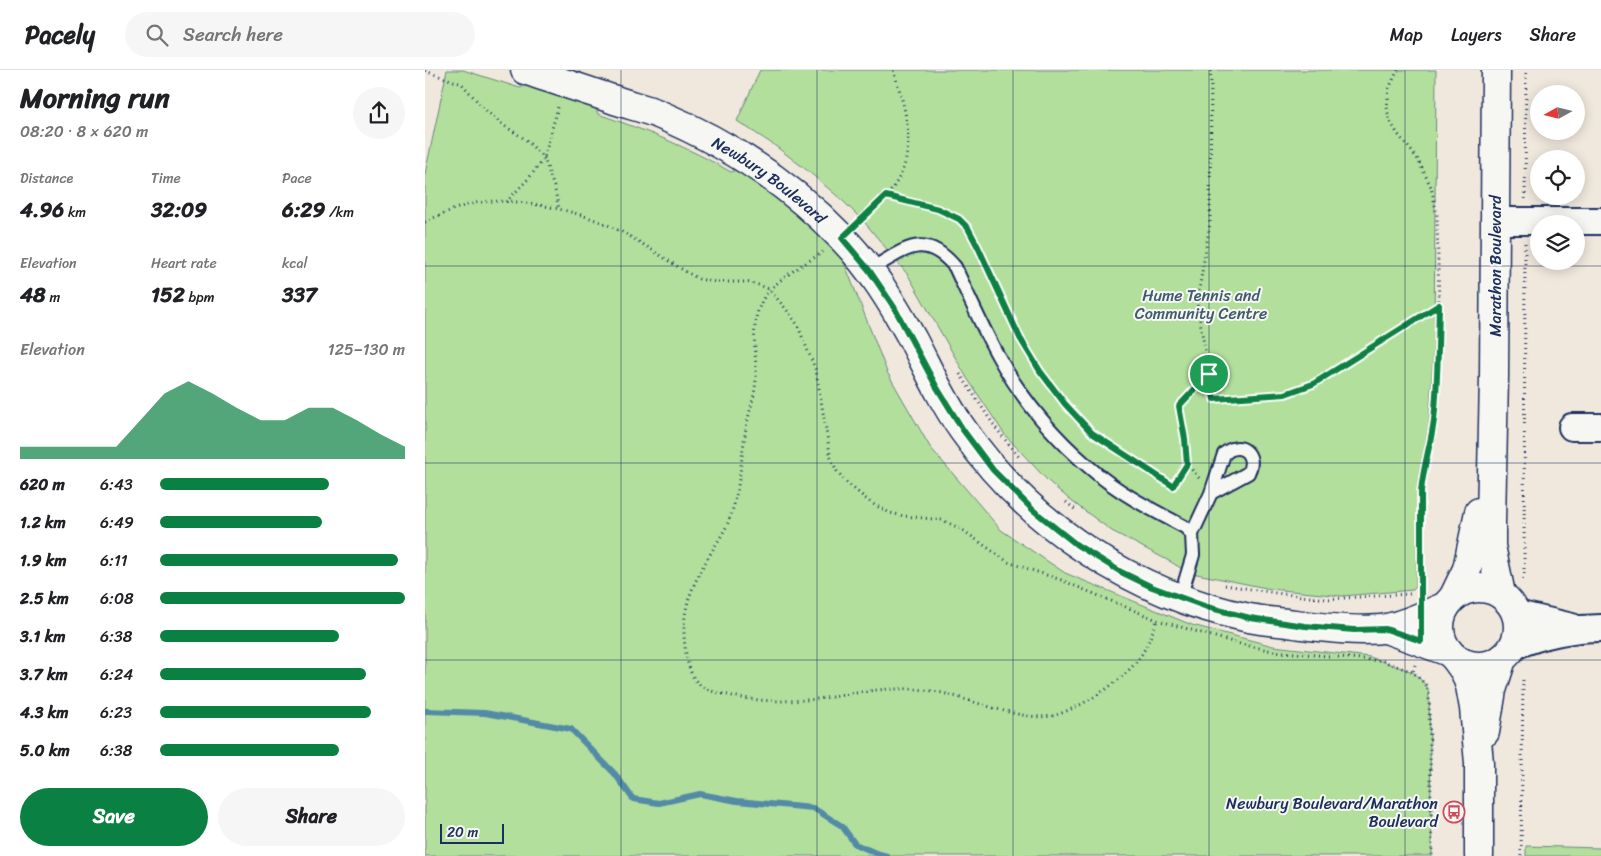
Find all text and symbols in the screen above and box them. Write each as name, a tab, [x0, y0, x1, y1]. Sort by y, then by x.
search box	[125, 12, 475, 57]
text: Pacely	[25, 14, 95, 56]
text: Search here	[183, 18, 283, 51]
text: Map	[1390, 19, 1423, 51]
text: Layers	[1451, 19, 1502, 51]
text: Share	[1530, 19, 1576, 51]
icon: search	[143, 21, 171, 49]
text: Morning run	[20, 73, 170, 122]
north arrow	[1530, 85, 1585, 140]
map controls	[1530, 85, 1585, 270]
button: share	[353, 87, 405, 139]
text: 08:20 · 8 × 620 m	[20, 117, 148, 146]
street label: Newbury Boulevard	[707, 128, 835, 232]
button: locate	[1530, 150, 1585, 205]
text: Distance	[20, 166, 73, 191]
text: Time	[151, 166, 181, 191]
text: Pace	[282, 166, 312, 191]
text: 4.96	[20, 191, 64, 229]
text: 32:09	[151, 191, 207, 229]
text: 6:29	[282, 191, 325, 229]
street label: Marathon Boulevard	[1481, 194, 1510, 337]
text: km	[64, 200, 86, 225]
text: /km	[325, 200, 354, 225]
button: layers	[1530, 215, 1585, 270]
text: Elevation	[20, 251, 77, 276]
text: Heart rate	[151, 251, 217, 276]
text: kcal	[282, 251, 307, 276]
text: 48	[20, 276, 46, 314]
text: 152	[151, 276, 185, 314]
text: 337	[282, 276, 317, 314]
park label: Hume Tennis and Community Centre	[1135, 281, 1267, 328]
text: m	[46, 285, 60, 310]
text: bpm	[185, 285, 214, 310]
text: Elevation	[20, 335, 85, 364]
text: 125–130 m	[328, 335, 405, 364]
pin	[1188, 353, 1230, 395]
icon: arrive	[1195, 360, 1223, 388]
text: 620 m	[20, 470, 65, 499]
text: 6:43	[100, 470, 133, 499]
text: 1.2 km	[20, 508, 66, 537]
text: 6:49	[100, 508, 134, 537]
text: 1.9 km	[20, 546, 66, 575]
text: 6:11	[100, 546, 128, 575]
text: 2.5 km	[20, 584, 69, 613]
text: 6:08	[100, 584, 134, 613]
text: 3.1 km	[20, 622, 65, 651]
text: 6:38	[100, 622, 132, 651]
text: 3.7 km	[20, 660, 68, 689]
text: 6:24	[100, 660, 133, 689]
text: 4.3 km	[20, 698, 69, 727]
text: 6:23	[100, 698, 132, 727]
text: 5.0 km	[20, 736, 70, 765]
text: 6:38	[100, 736, 132, 765]
button: Save	[20, 788, 208, 846]
button: Share	[218, 788, 405, 846]
place label: Newbury Boulevard/Marathon Boulevard	[1226, 789, 1440, 836]
bus stop icon: Newbury Boulevard/Marathon Boulevard	[1442, 800, 1466, 824]
text: 20 m	[447, 820, 478, 845]
scale bar	[440, 821, 504, 844]

